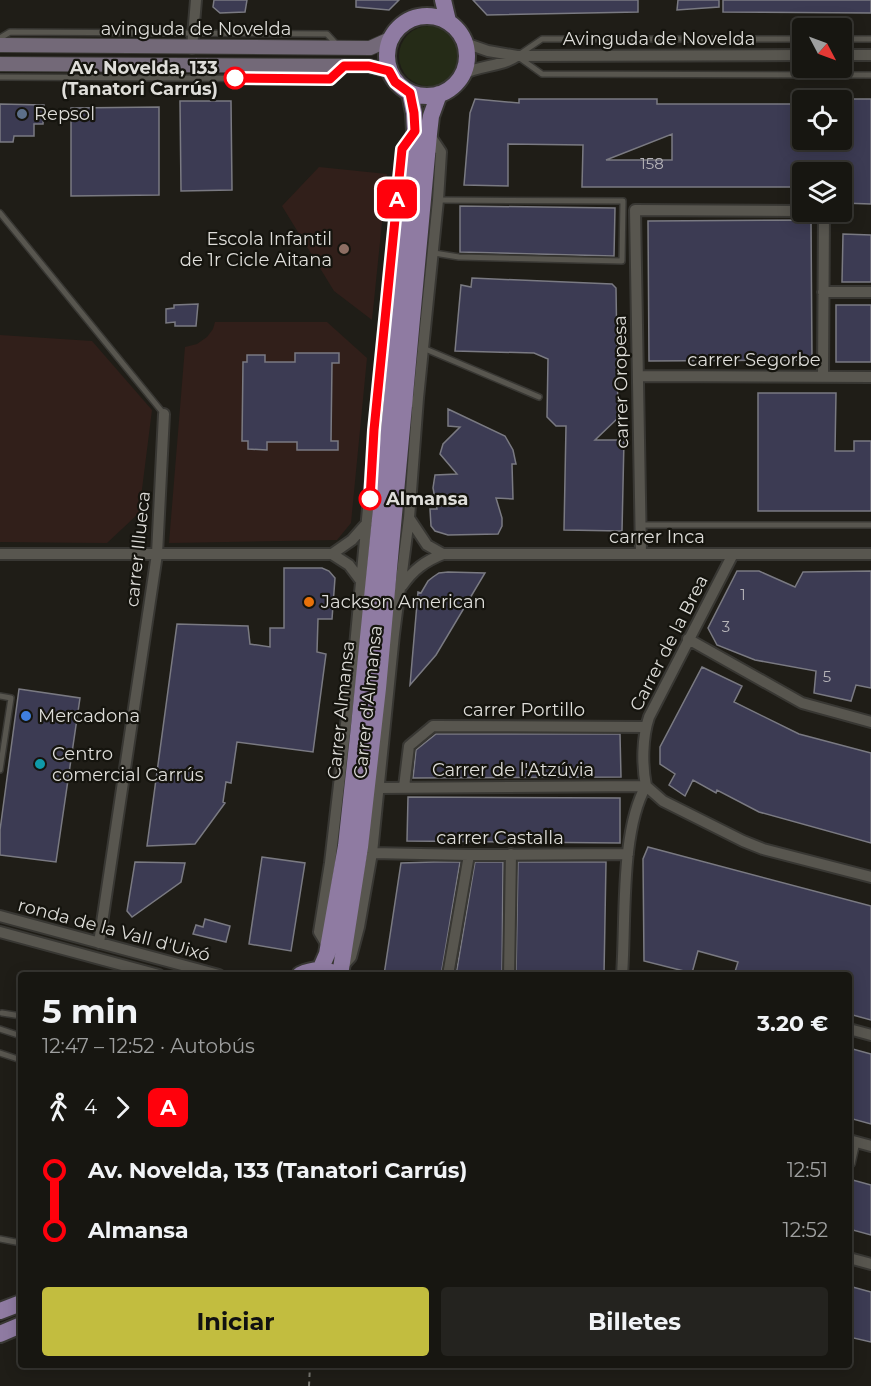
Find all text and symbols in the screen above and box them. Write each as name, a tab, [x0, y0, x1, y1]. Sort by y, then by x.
street label: avinguda de Novelda	[101, 18, 291, 40]
north arrow	[792, 18, 852, 78]
map controls	[792, 18, 852, 222]
street label: Avinguda de Novelda	[563, 28, 755, 50]
place label: Av. Novelda, 133 (Tanatori Carrús)	[61, 57, 218, 100]
marker: Av. Novelda, 133 (Tanatori Carrús)	[224, 67, 246, 89]
button: locate	[792, 90, 852, 150]
place label: Repsol	[34, 103, 95, 125]
marker: Repsol	[15, 107, 29, 121]
house number: 158	[640, 154, 664, 173]
button: layers	[792, 162, 852, 222]
line badge: A	[378, 180, 416, 218]
text: A	[389, 187, 405, 212]
place label: Escola Infantil de 1r Cicle Aitana	[180, 228, 332, 271]
marker: Escola Infantil de 1r Cicle Aitana	[337, 242, 351, 256]
street label: carrer Oropesa	[609, 315, 633, 449]
street label: carrer Segorbe	[687, 349, 821, 371]
marker: Almansa	[359, 488, 381, 510]
place label: Almansa	[385, 488, 468, 510]
street label: carrer Illueca	[121, 490, 155, 608]
street label: carrer Inca	[609, 526, 705, 548]
street label: Carrer de la Brea	[625, 571, 713, 715]
house number: 1	[740, 585, 746, 604]
place label: Jackson American	[320, 591, 486, 613]
marker: Jackson American	[302, 595, 316, 609]
house number: 3	[722, 617, 730, 636]
street label: Carrer d'Almansa	[349, 624, 387, 780]
street label: Carrer Almansa	[323, 640, 359, 780]
house number: 5	[823, 667, 831, 686]
street label: carrer Portillo	[463, 699, 585, 721]
place label: Mercadona	[38, 705, 140, 727]
marker: Mercadona	[19, 709, 33, 723]
place label: Centro comercial Carrús	[52, 743, 204, 786]
marker: Centro comercial Carrús	[33, 757, 47, 771]
street label: Carrer de l'Atzúvia	[432, 759, 594, 781]
street label: carrer Castalla	[436, 827, 564, 849]
street label: ronda de la Vall d'Uixó	[15, 894, 213, 966]
text: 5 min	[42, 991, 138, 1031]
text: 3.20 €	[757, 1010, 828, 1037]
text: 12:47 – 12:52 · Autobús	[42, 1034, 255, 1058]
icon: walk	[42, 1091, 75, 1124]
icon: forward	[106, 1091, 139, 1124]
text: 4	[84, 1095, 97, 1119]
text: A	[160, 1095, 176, 1120]
text: Av. Novelda, 133 (Tanatori Carrús)	[88, 1157, 467, 1184]
text: 12:51	[787, 1158, 828, 1182]
text: Almansa	[88, 1217, 189, 1244]
text: 12:52	[783, 1218, 828, 1242]
button: Iniciar	[42, 1287, 429, 1356]
button: Billetes	[441, 1287, 828, 1356]

